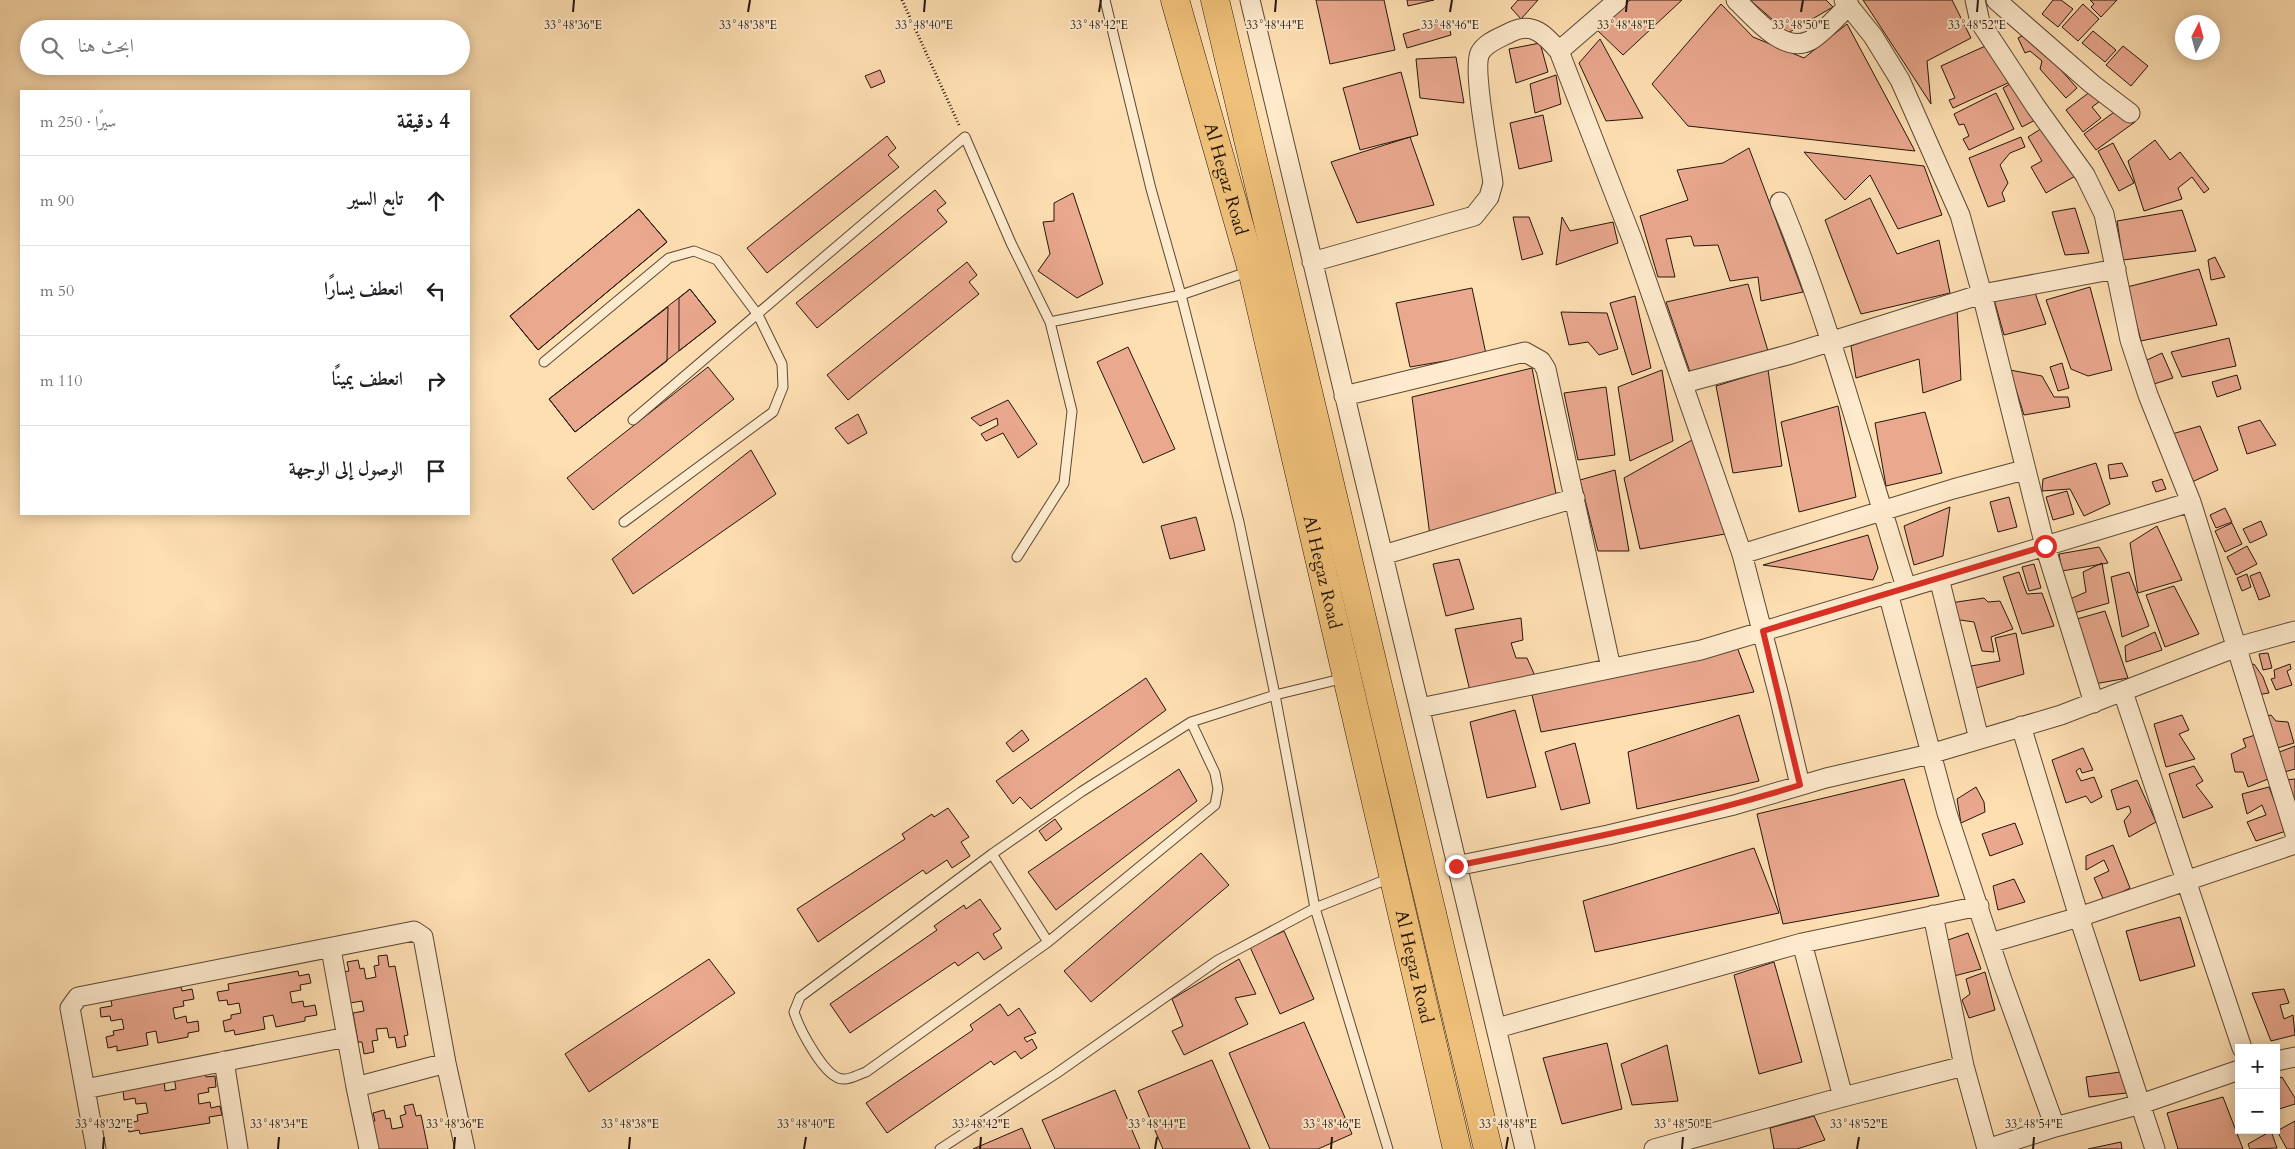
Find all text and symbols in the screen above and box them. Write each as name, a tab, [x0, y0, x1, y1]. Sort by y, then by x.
north arrow	[2175, 15, 2220, 60]
text: 33°48'36"E	[544, 17, 602, 33]
text: 33°48'38"E	[719, 17, 777, 33]
text: 33°48'40"E	[895, 17, 953, 33]
text: 33°48'42"E	[1070, 17, 1128, 33]
text: 33°48'44"E	[1246, 17, 1304, 33]
text: 33°48'46"E	[1421, 17, 1479, 33]
text: 33°48'48"E	[1597, 17, 1655, 33]
text: 33°48'50"E	[1772, 17, 1830, 33]
text: 33°48'52"E	[1948, 17, 2006, 33]
search box	[20, 20, 470, 75]
text: ابحث هنا	[78, 33, 134, 59]
icon: search	[38, 34, 66, 62]
text: 4 دقيقة	[397, 107, 450, 136]
text: سيرًا · 250 m	[40, 111, 116, 133]
street label: Al Hegaz Road	[1198, 120, 1254, 238]
text: تابع السير	[348, 186, 403, 212]
icon: ahead	[422, 187, 450, 215]
text: 90 m	[40, 190, 74, 212]
text: انعطف يسارًا	[324, 276, 403, 302]
icon: left	[422, 277, 450, 305]
text: 50 m	[40, 280, 74, 302]
text: انعطف يمينًا	[332, 366, 403, 392]
icon: right	[422, 367, 450, 395]
text: 110 m	[40, 370, 82, 392]
text: الوصول إلى الوجهة	[289, 456, 403, 482]
icon: arrive	[422, 457, 450, 485]
street label: Al Hegaz Road	[1297, 513, 1348, 632]
route start	[2034, 535, 2057, 558]
route end	[1445, 855, 1468, 878]
street label: Al Hegaz Road	[1389, 907, 1440, 1026]
map controls	[2235, 1044, 2280, 1134]
button: +	[2235, 1044, 2280, 1089]
button: −	[2235, 1089, 2280, 1134]
text: 33°48'32"E	[75, 1116, 133, 1132]
text: 33°48'34"E	[250, 1116, 308, 1132]
text: 33°48'36"E	[426, 1116, 484, 1132]
text: 33°48'38"E	[601, 1116, 659, 1132]
text: 33°48'40"E	[777, 1116, 835, 1132]
text: 33°48'42"E	[952, 1116, 1010, 1132]
text: 33°48'44"E	[1128, 1116, 1186, 1132]
text: 33°48'46"E	[1303, 1116, 1361, 1132]
text: 33°48'48"E	[1479, 1116, 1537, 1132]
text: 33°48'50"E	[1654, 1116, 1712, 1132]
text: 33°48'52"E	[1830, 1116, 1888, 1132]
text: 33°48'54"E	[2005, 1116, 2063, 1132]

